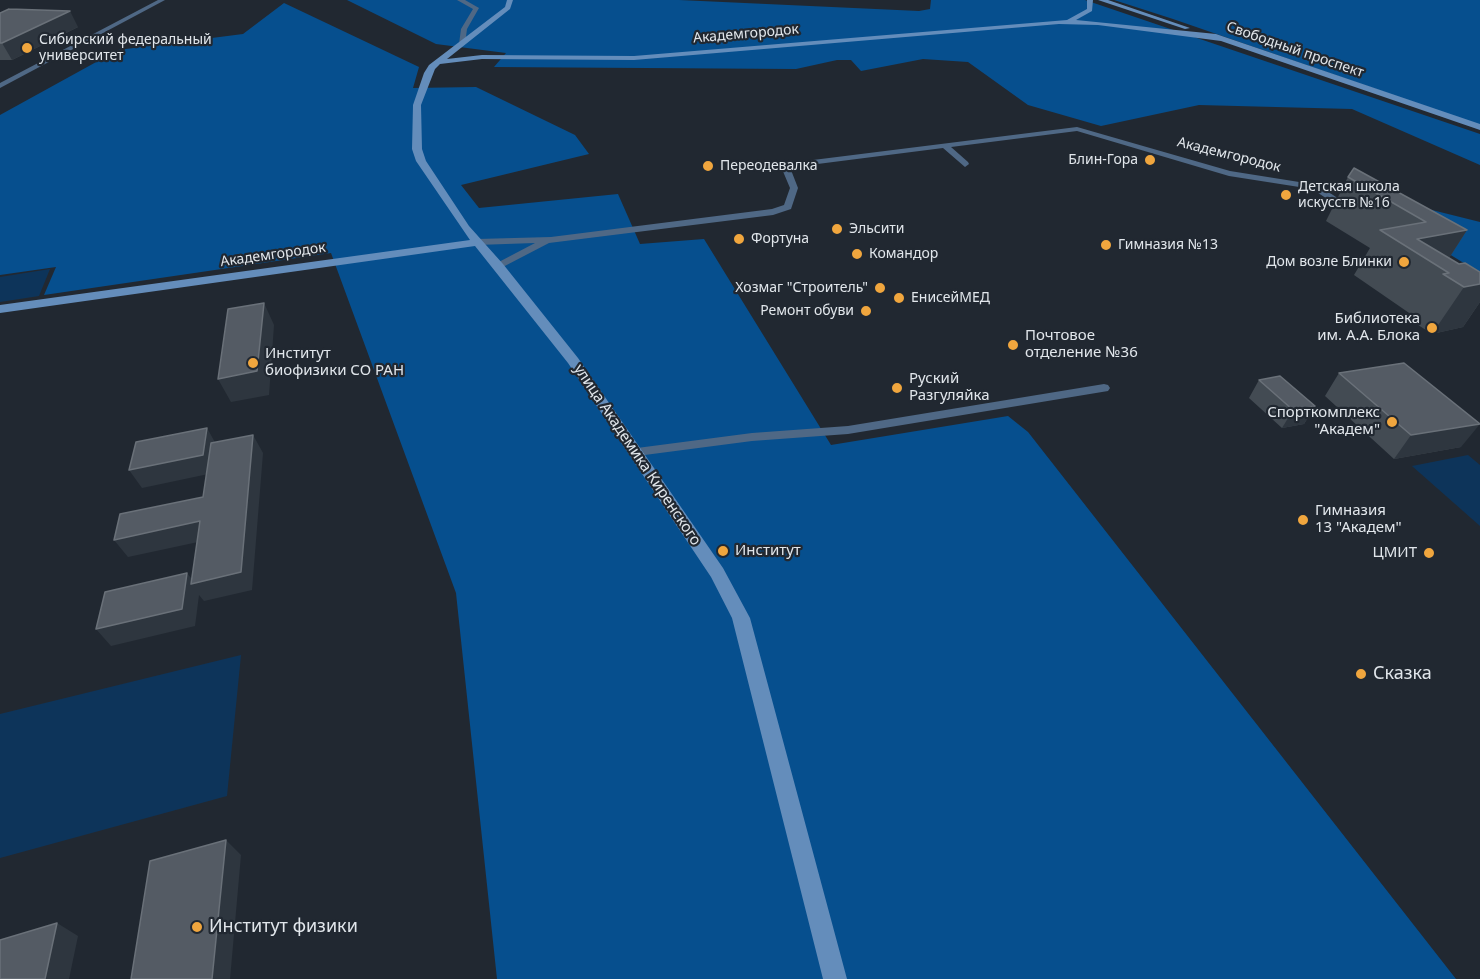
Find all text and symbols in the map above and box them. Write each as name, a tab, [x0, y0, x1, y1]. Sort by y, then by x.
street label: Свободный проспект	[1224, 19, 1366, 81]
street label: Академгородок	[692, 21, 800, 47]
place label: Сибирский федеральный университет	[39, 32, 212, 64]
marker: Сибирский федеральный университет	[20, 41, 34, 55]
street label: Академгородок	[1176, 134, 1282, 176]
place label: Блин-Гора	[1068, 152, 1138, 168]
marker: Блин-Гора	[1143, 153, 1157, 167]
place label: Переодевалка	[720, 158, 817, 174]
marker: Переодевалка	[701, 159, 715, 173]
place label: Детская школа искусств №16	[1298, 179, 1400, 212]
marker: Детская школа искусств №16	[1279, 188, 1293, 202]
place label: Эльсити	[849, 221, 905, 237]
marker: Эльсити	[830, 222, 844, 236]
place label: Фортуна	[751, 231, 809, 247]
marker: Фортуна	[732, 232, 746, 246]
place label: Гимназия №13	[1118, 237, 1218, 253]
marker: Гимназия №13	[1099, 238, 1113, 252]
street label: Академгородок	[219, 239, 327, 271]
place label: Командор	[869, 246, 938, 262]
marker: Командор	[850, 247, 864, 261]
place label: Дом возле Блинки	[1266, 254, 1392, 270]
marker: Дом возле Блинки	[1397, 255, 1411, 269]
place label: Хозмаг "Строитель"	[735, 280, 868, 296]
marker: Хозмаг "Строитель"	[873, 281, 887, 295]
place label: ЕнисейМЕД	[911, 290, 990, 306]
marker: ЕнисейМЕД	[892, 291, 906, 305]
place label: Ремонт обуви	[760, 303, 854, 319]
marker: Ремонт обуви	[859, 304, 873, 318]
place label: Библиотека им. А.А. Блока	[1317, 310, 1420, 345]
marker: Библиотека им. А.А. Блока	[1425, 321, 1439, 335]
place label: Почтовое отделение №36	[1025, 327, 1138, 362]
marker: Почтовое отделение №36	[1006, 338, 1020, 352]
place label: Институт биофизики СО РАН	[265, 345, 404, 380]
marker: Институт биофизики СО РАН	[246, 356, 260, 370]
street label: улица Академика Киренского	[570, 361, 704, 549]
place label: Руский Разгуляйка	[909, 370, 990, 405]
marker: Руский Разгуляйка	[890, 381, 904, 395]
place label: Спорткомплекс "Академ"	[1267, 404, 1380, 439]
marker: Спорткомплекс "Академ"	[1385, 415, 1399, 429]
place label: Гимназия 13 "Академ"	[1315, 502, 1402, 537]
marker: Гимназия 13 "Академ"	[1296, 513, 1310, 527]
place label: Институт	[735, 542, 801, 560]
marker: Институт	[716, 544, 730, 558]
place label: ЦМИТ	[1373, 544, 1417, 562]
marker: ЦМИТ	[1422, 546, 1436, 560]
place label: Сказка	[1373, 663, 1432, 685]
marker: Сказка	[1354, 667, 1368, 681]
place label: Институт физики	[209, 916, 358, 938]
marker: Институт физики	[190, 920, 204, 934]

